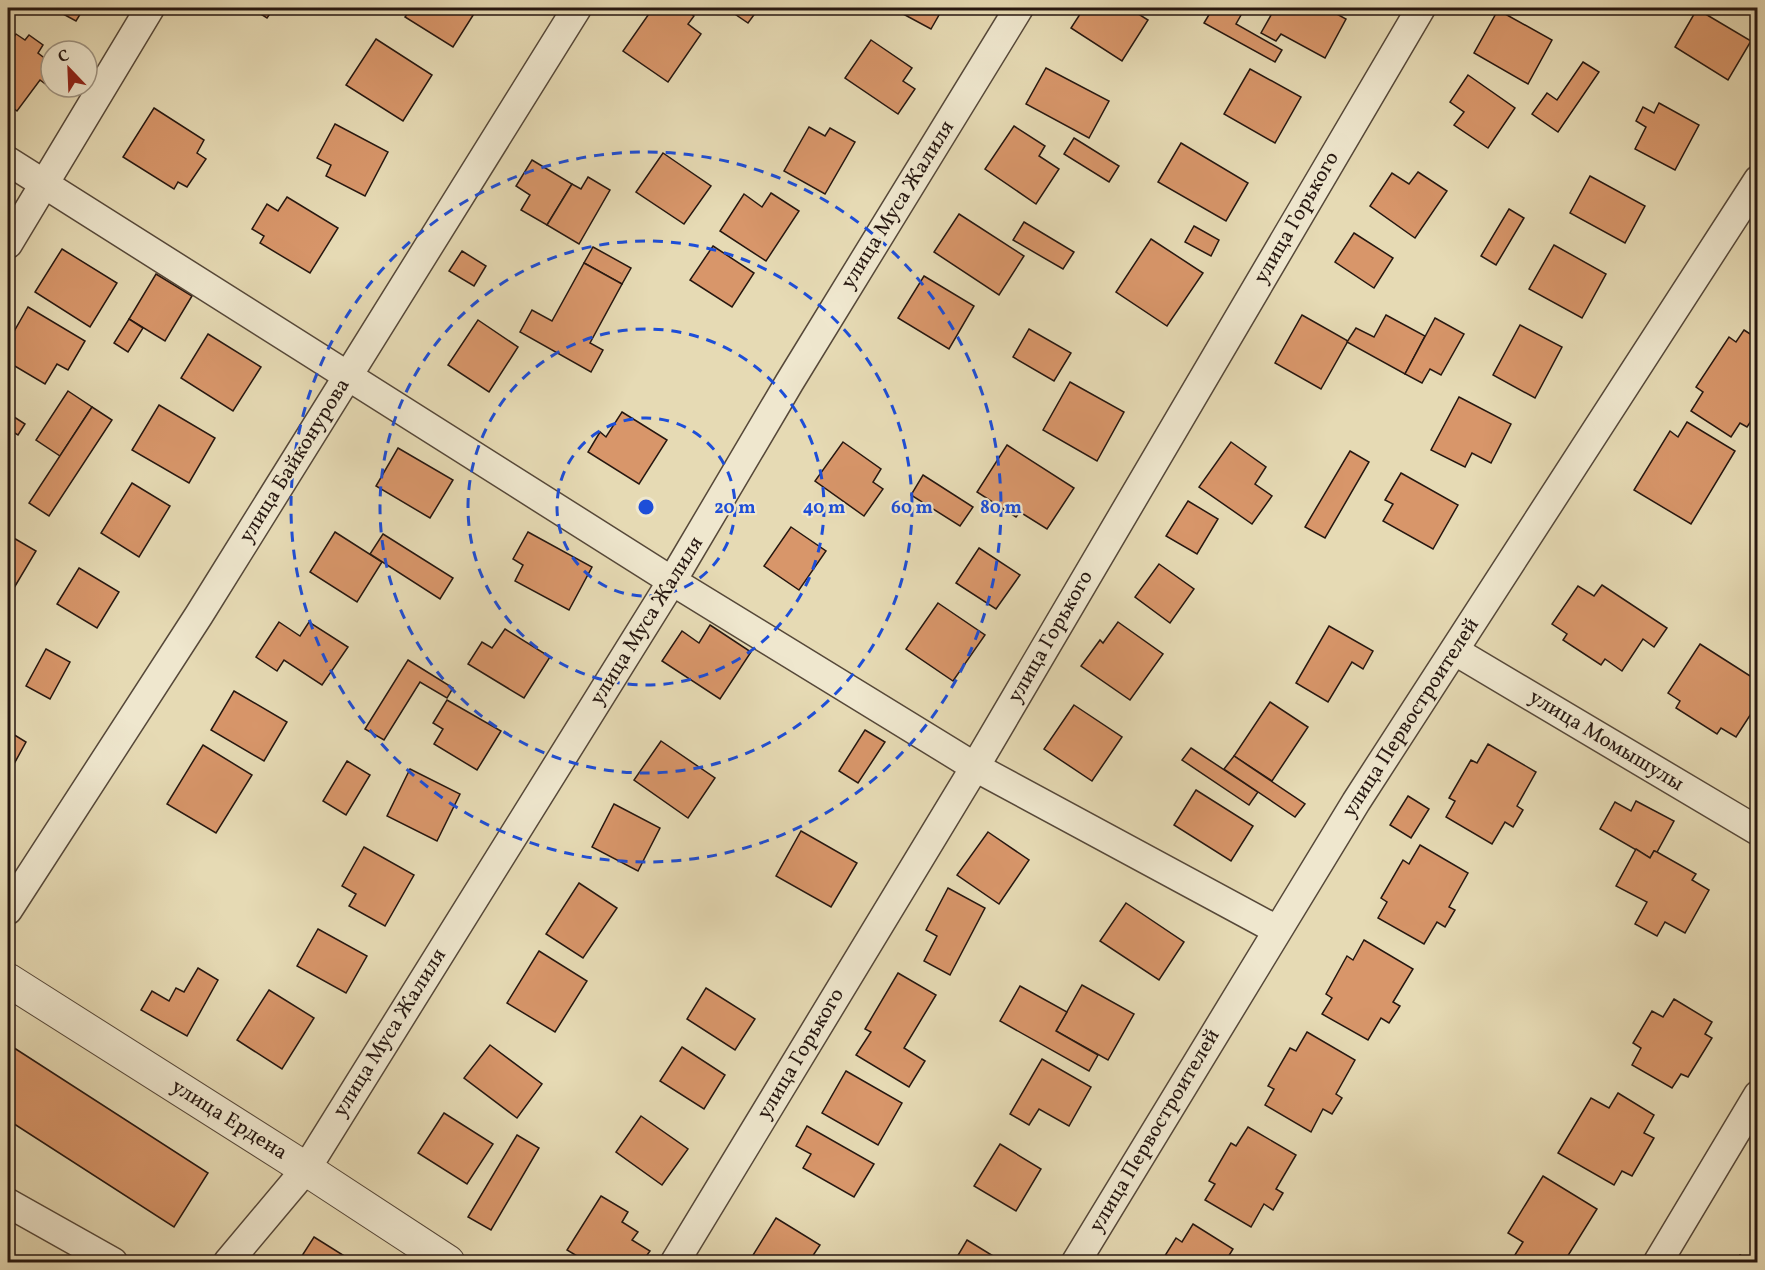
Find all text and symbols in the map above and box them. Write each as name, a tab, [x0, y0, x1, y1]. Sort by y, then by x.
north arrow	[39, 39, 99, 99]
text: С	[55, 45, 73, 69]
street label: улица Муса Жалиля	[834, 115, 962, 295]
street label: улица Горького	[1247, 146, 1347, 290]
street label: улица Байконурова	[233, 373, 357, 549]
text: 20 m	[714, 496, 756, 521]
text: 40 m	[803, 496, 845, 521]
text: 60 m	[891, 496, 933, 521]
text: 80 m	[980, 496, 1022, 521]
centre of rings	[636, 497, 656, 517]
street label: улица Муса Жалиля	[583, 531, 711, 711]
street label: улица Горького	[1001, 565, 1101, 709]
street label: улица Первостроителей	[1335, 612, 1487, 823]
street label: улица Момышулы	[1523, 683, 1689, 799]
street label: улица Муса Жалиля	[326, 943, 454, 1123]
street label: улица Горького	[750, 983, 852, 1125]
street label: улица Первостроителей	[1083, 1024, 1227, 1238]
street label: улица Ердена	[165, 1073, 293, 1167]

